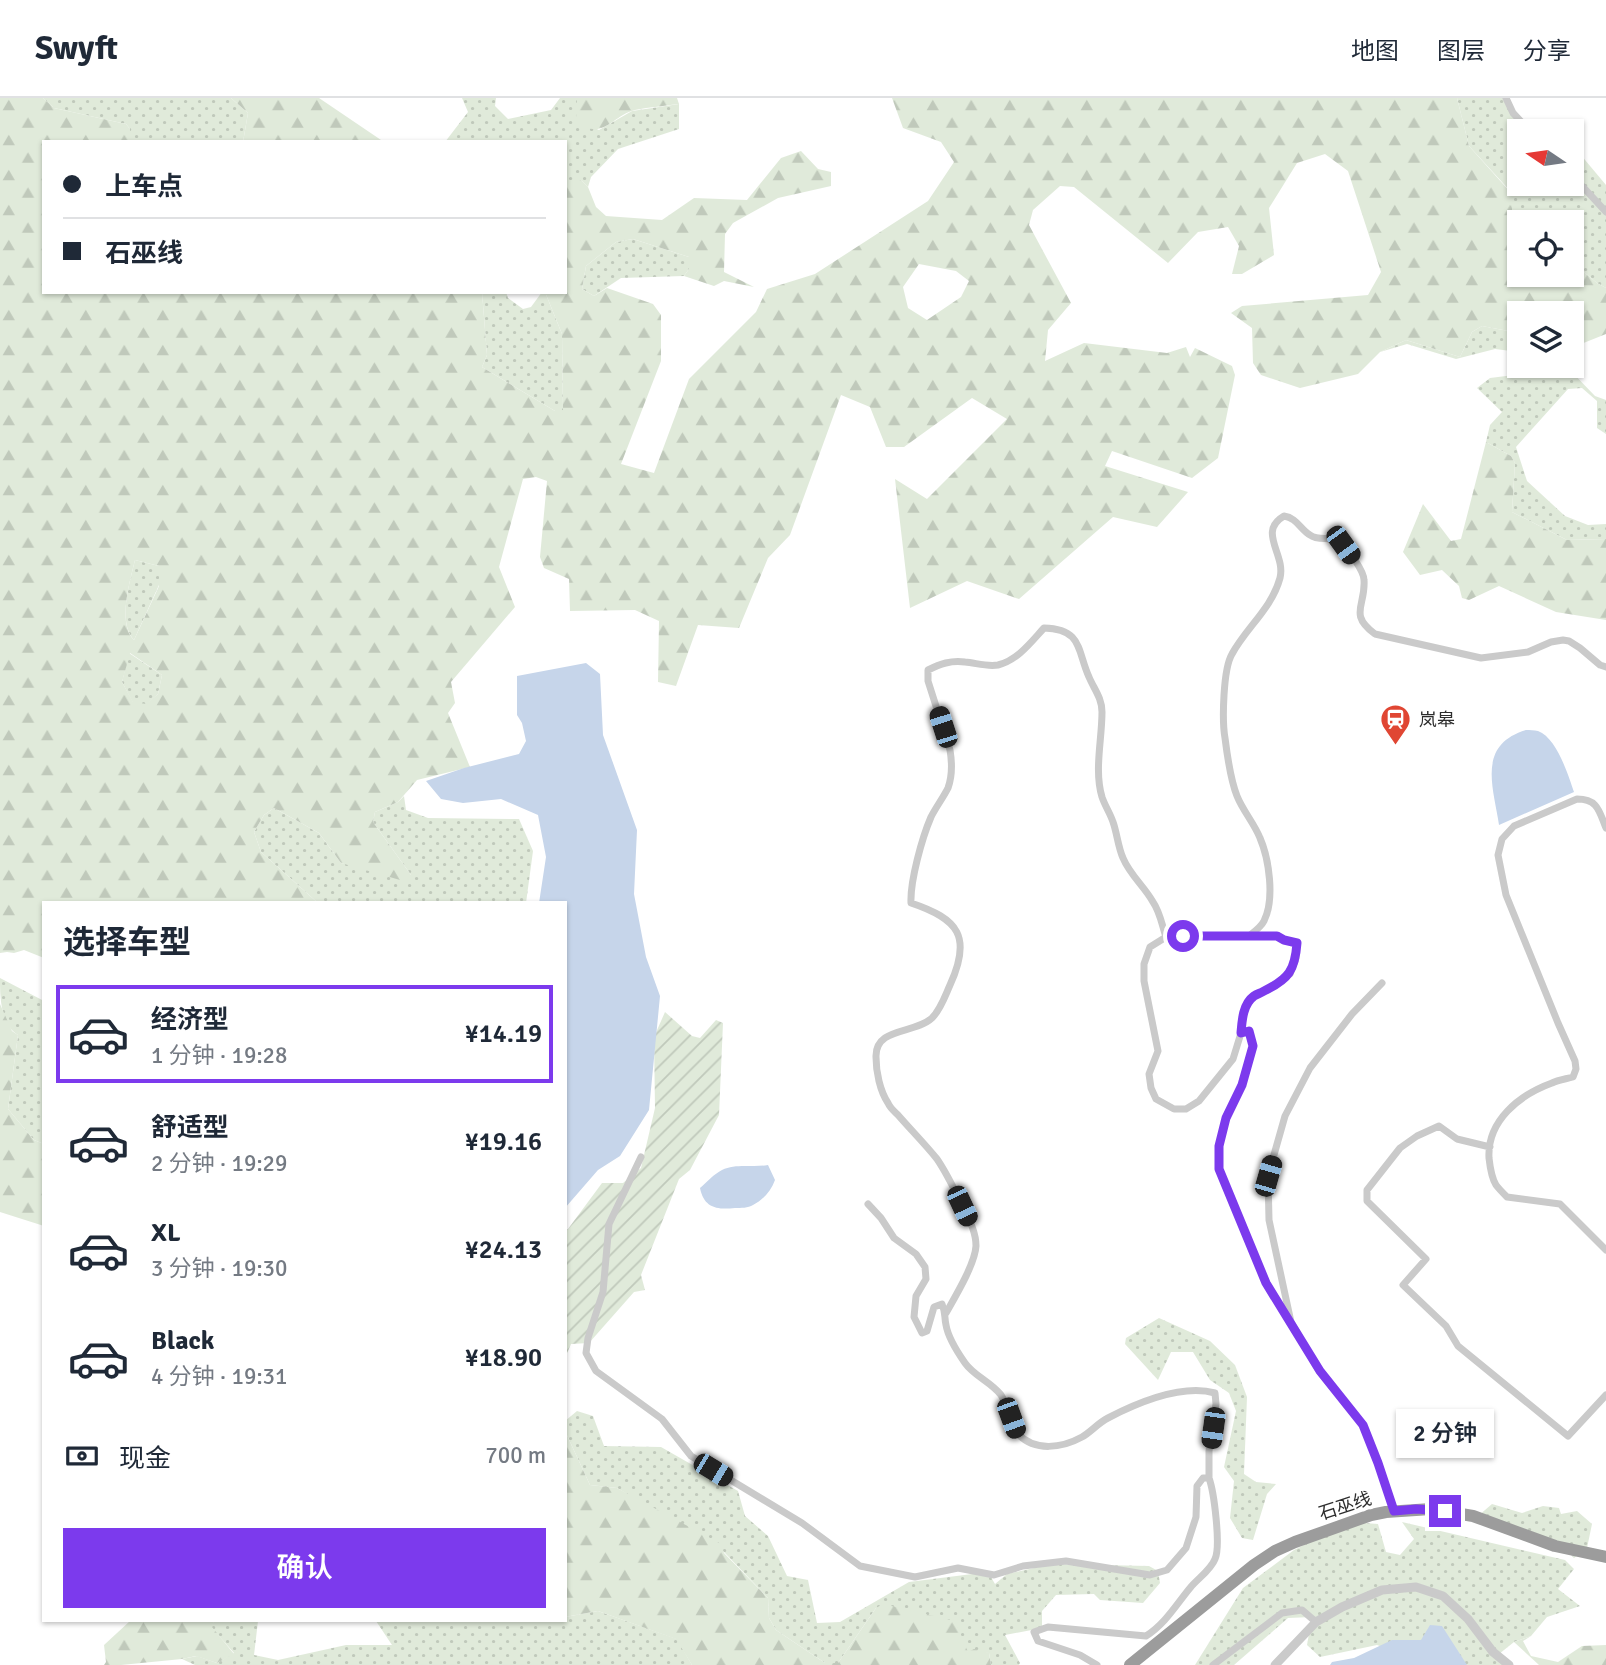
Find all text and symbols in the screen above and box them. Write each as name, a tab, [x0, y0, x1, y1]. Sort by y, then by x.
text: Swyft	[35, 28, 118, 69]
text: 地图	[1351, 36, 1399, 66]
text: 图层	[1437, 36, 1485, 66]
text: 分享	[1523, 36, 1571, 66]
north arrow	[1507, 119, 1584, 196]
map controls	[1507, 119, 1584, 378]
text: 上车点	[105, 171, 183, 203]
button: locate	[1507, 210, 1584, 287]
text: 石巫线	[105, 238, 183, 270]
button: layers	[1507, 301, 1584, 378]
car	[1323, 522, 1364, 568]
station icon: 岚皋	[1379, 703, 1413, 747]
car	[927, 704, 960, 750]
place label: 岚皋	[1419, 709, 1455, 731]
route start	[1167, 920, 1199, 952]
text: 选择车型	[63, 923, 191, 962]
icon: car	[67, 1003, 130, 1066]
text: 经济型	[151, 1004, 229, 1036]
text: ¥14.19	[465, 1018, 542, 1050]
text: 1 分钟 · 19:28	[151, 1041, 287, 1070]
icon: car	[67, 1111, 130, 1174]
text: 舒适型	[151, 1112, 229, 1144]
text: ¥19.16	[465, 1126, 542, 1158]
text: 2 分钟 · 19:29	[151, 1149, 287, 1178]
car	[1253, 1153, 1284, 1199]
car	[944, 1183, 981, 1229]
text: XL	[151, 1217, 181, 1249]
icon: car	[67, 1219, 130, 1282]
text: ¥24.13	[465, 1234, 542, 1266]
text: 3 分钟 · 19:30	[151, 1254, 287, 1283]
text: Black	[151, 1325, 214, 1357]
icon: car	[67, 1327, 130, 1390]
text: ¥18.90	[465, 1342, 542, 1374]
text: 4 分钟 · 19:31	[151, 1362, 287, 1391]
car	[994, 1395, 1029, 1441]
car	[1200, 1406, 1227, 1450]
callout: 2 分钟	[1396, 1410, 1494, 1458]
text: 2 分钟	[1413, 1419, 1477, 1448]
icon: cash	[63, 1437, 101, 1475]
text: 700 m	[485, 1441, 546, 1470]
text: 现金	[119, 1443, 171, 1475]
car	[690, 1450, 737, 1490]
street label: 石巫线	[1316, 1487, 1374, 1525]
route end	[1429, 1495, 1461, 1527]
button: 确认	[63, 1528, 546, 1608]

